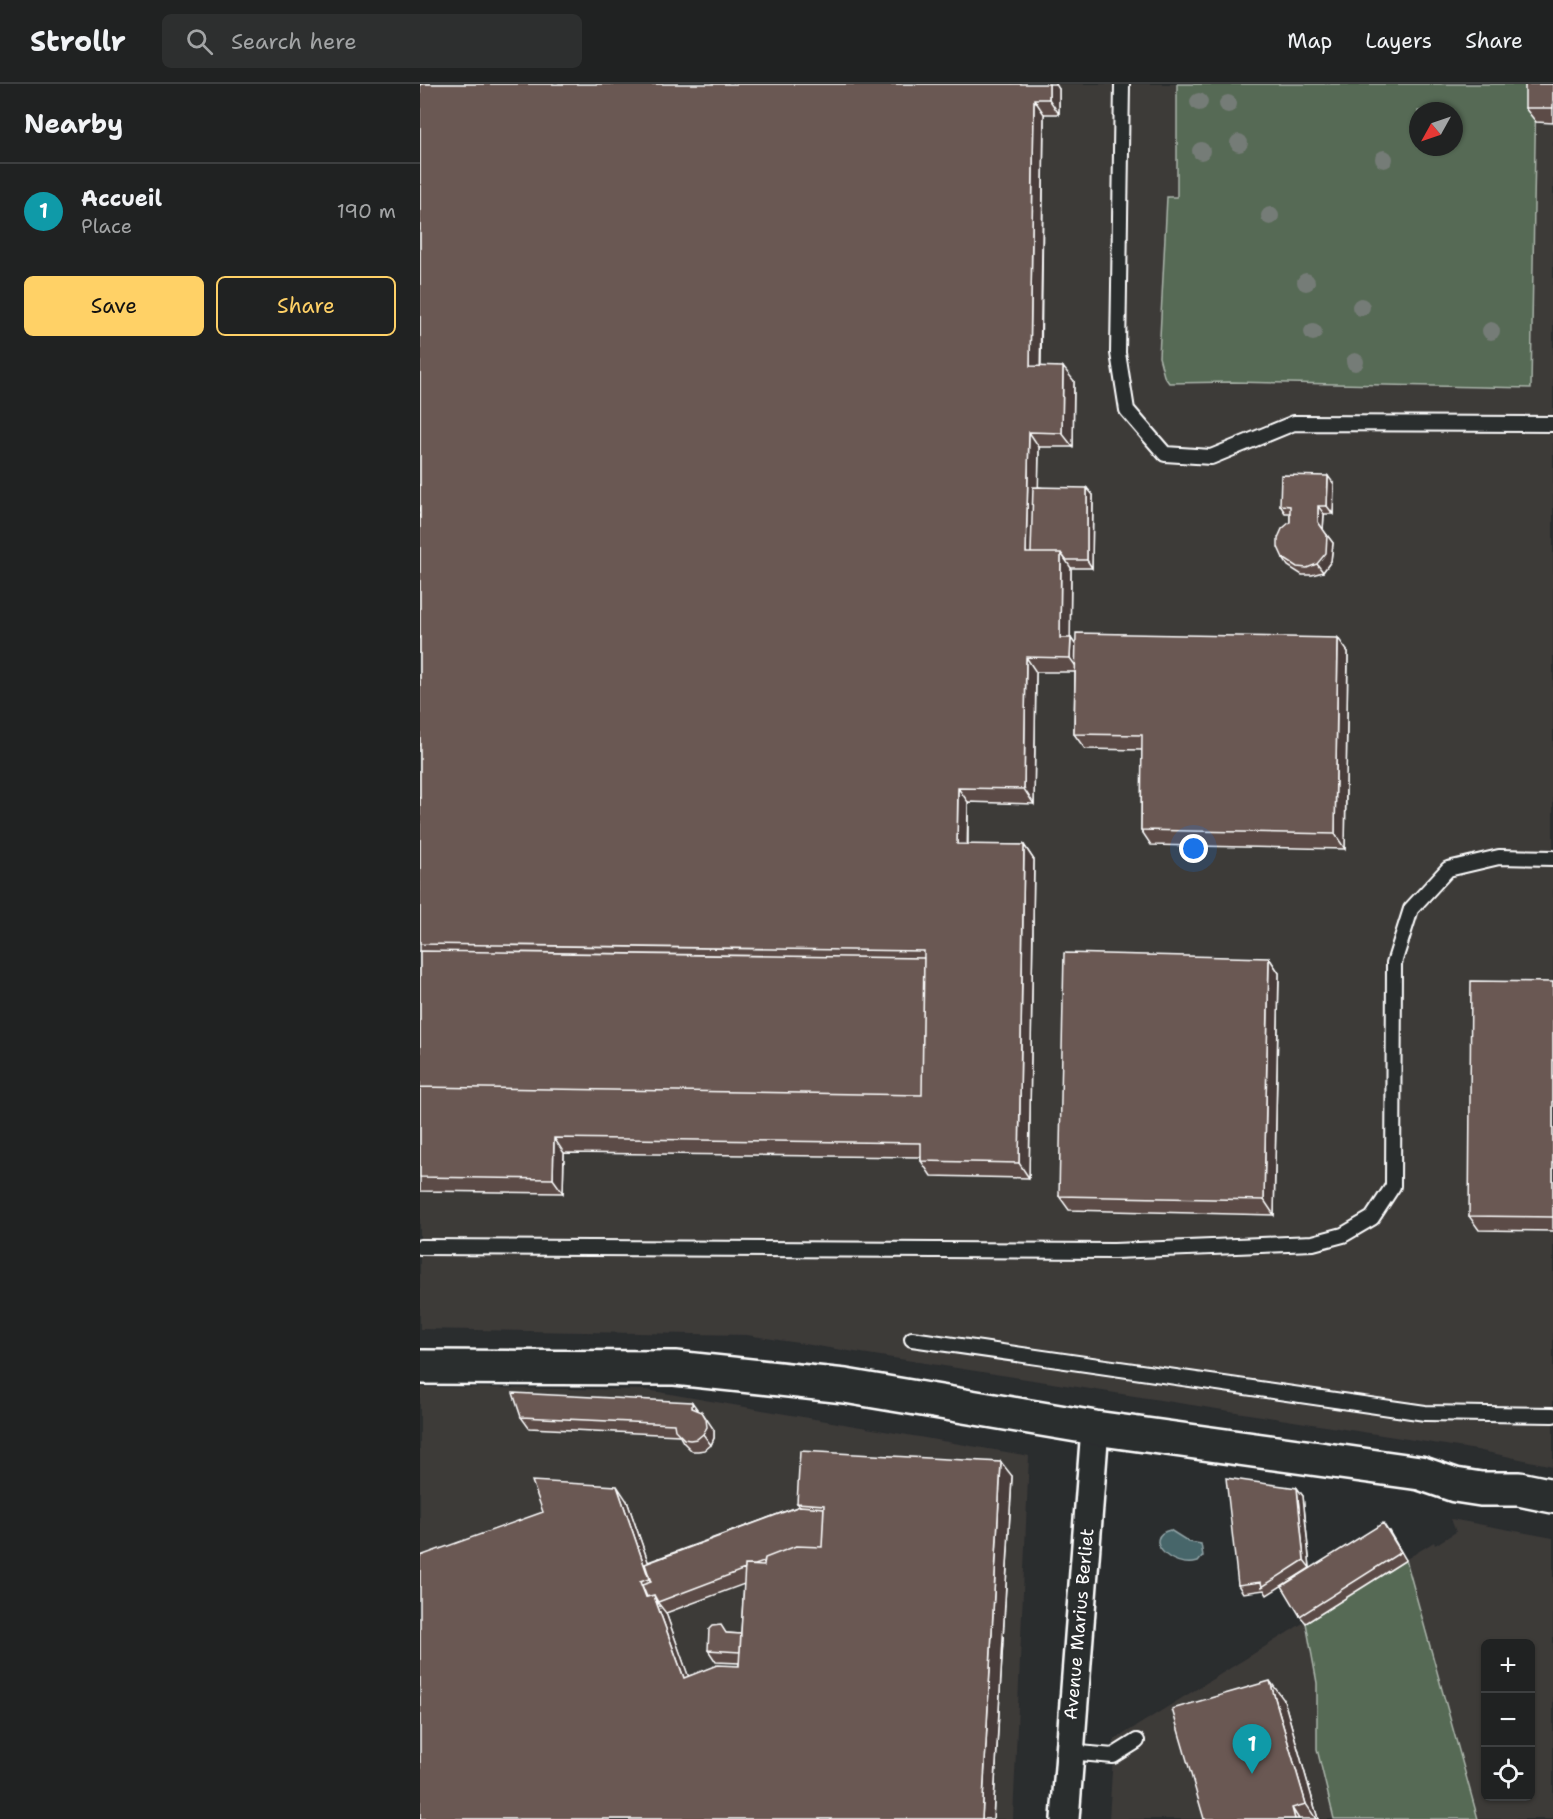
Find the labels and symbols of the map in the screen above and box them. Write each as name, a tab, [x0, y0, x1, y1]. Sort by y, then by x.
north arrow	[1409, 102, 1463, 156]
your location	[1179, 834, 1208, 863]
street label: Avenue Marius Berliet	[1059, 1527, 1099, 1721]
pin: 1	[1232, 1724, 1272, 1774]

